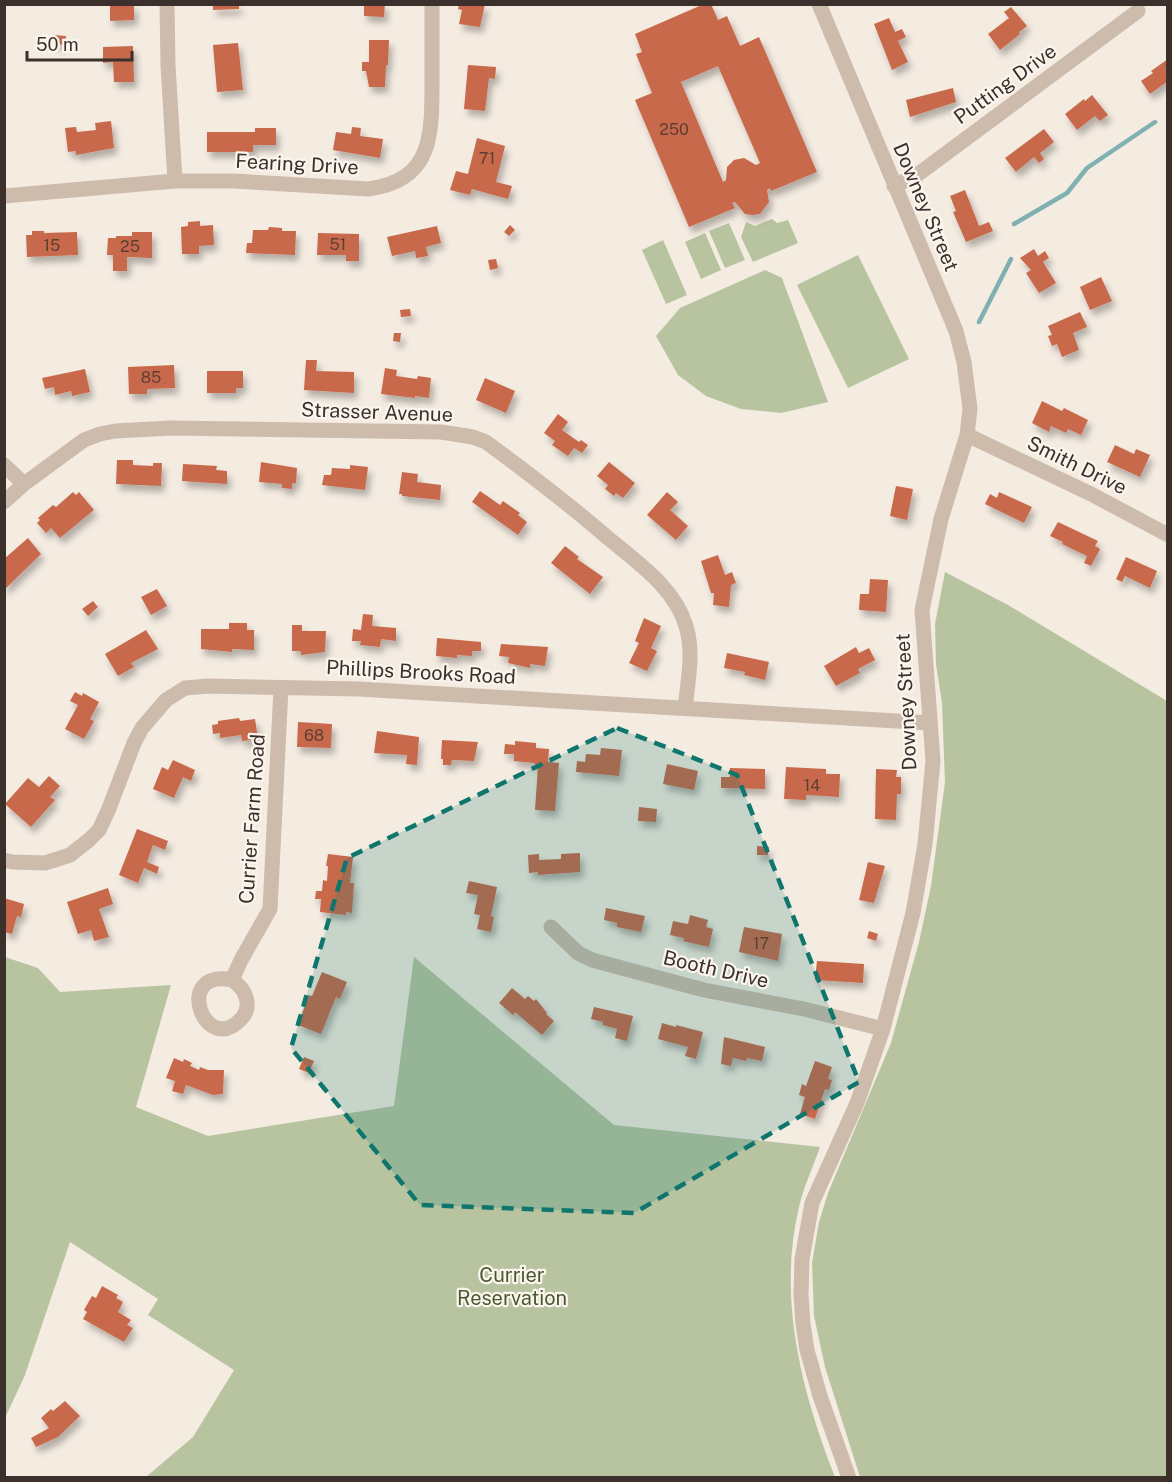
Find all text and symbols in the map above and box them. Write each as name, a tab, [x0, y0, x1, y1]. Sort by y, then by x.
scale bar	[27, 24, 132, 62]
text: 50 m	[36, 34, 79, 55]
street label: Putting Drive	[949, 39, 1061, 129]
house number: 250	[659, 120, 689, 139]
street label: Downey Street	[888, 139, 964, 275]
street label: Fearing Drive	[235, 149, 359, 179]
house number: 71	[479, 149, 495, 168]
house number: 51	[330, 235, 346, 254]
house number: 15	[44, 236, 60, 255]
house number: 25	[120, 237, 140, 256]
house number: 85	[141, 368, 161, 387]
street label: Strasser Avenue	[301, 397, 453, 427]
street label: Smith Drive	[1023, 431, 1131, 499]
street label: Downey Street	[890, 633, 922, 771]
street label: Phillips Brooks Road	[326, 655, 516, 689]
house number: 68	[304, 726, 324, 745]
street label: Currier Farm Road	[234, 733, 270, 905]
house number: 14	[804, 776, 820, 795]
house number: 17	[753, 934, 769, 953]
street label: Booth Drive	[661, 945, 771, 993]
park label: Currier Reservation	[457, 1263, 567, 1310]

